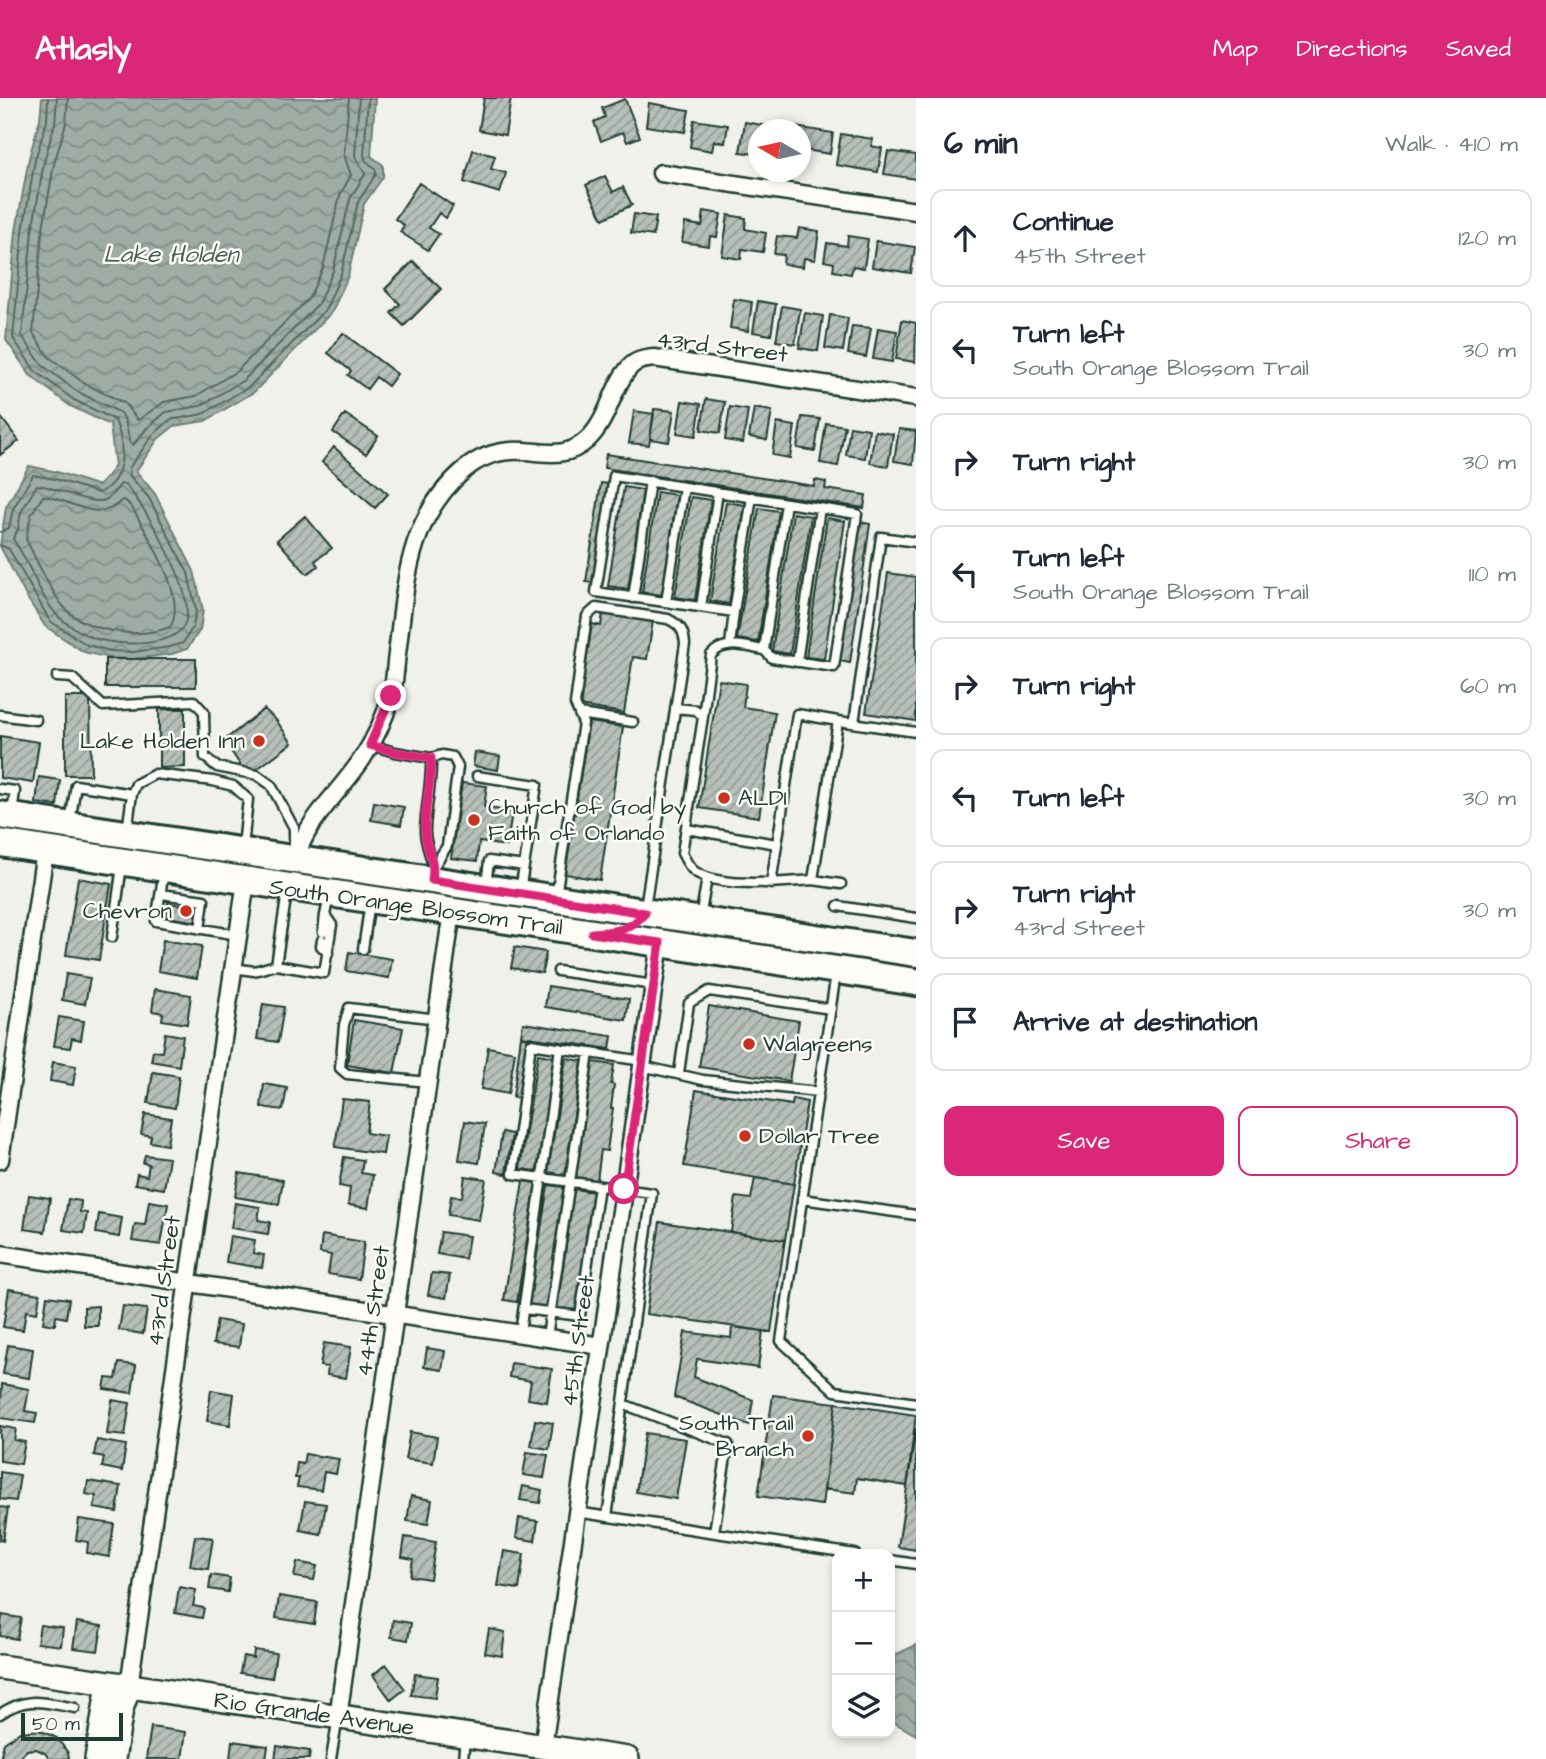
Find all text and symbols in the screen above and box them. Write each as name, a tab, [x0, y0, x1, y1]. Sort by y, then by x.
text: Atlasly	[35, 26, 131, 72]
text: Map	[1213, 32, 1258, 66]
text: Directions	[1296, 32, 1408, 66]
text: Saved	[1446, 32, 1511, 66]
north arrow	[748, 119, 811, 182]
text: 6 min	[944, 123, 1018, 165]
text: Walk · 410 m	[1385, 128, 1518, 160]
text: Continue	[1013, 204, 1114, 240]
icon: ahead	[946, 219, 984, 257]
text: 120 m	[1458, 222, 1516, 254]
water label: Lake Holden	[103, 238, 241, 272]
text: 45th Street	[1013, 240, 1146, 272]
text: Turn left	[1013, 316, 1124, 352]
street label: 43rd Street	[655, 323, 790, 371]
icon: left	[946, 331, 984, 369]
text: 30 m	[1463, 334, 1516, 366]
text: South Orange Blossom Trail	[1013, 352, 1309, 384]
icon: right	[946, 443, 984, 481]
text: Turn right	[1013, 444, 1135, 480]
text: 30 m	[1463, 446, 1516, 478]
text: Turn left	[1013, 540, 1124, 576]
icon: left	[946, 555, 984, 593]
text: 110 m	[1468, 558, 1516, 590]
text: South Orange Blossom Trail	[1013, 576, 1309, 608]
icon: right	[946, 667, 984, 705]
text: Turn right	[1013, 668, 1135, 704]
text: 60 m	[1460, 670, 1516, 702]
route end	[375, 680, 406, 711]
place label: Lake Holden Inn	[80, 725, 245, 757]
marker: Lake Holden Inn	[251, 733, 267, 749]
icon: left	[946, 779, 984, 817]
text: Turn left	[1013, 780, 1124, 816]
place label: ALDI	[738, 782, 787, 814]
text: 30 m	[1463, 782, 1516, 814]
marker: ALDI	[716, 790, 732, 806]
place label: Church of God by Faith of Orlando	[488, 791, 687, 849]
marker: Church of God by Faith of Orlando	[466, 812, 482, 828]
street label: South Orange Blossom Trail	[267, 871, 565, 944]
text: Turn right	[1013, 876, 1135, 912]
icon: right	[946, 891, 984, 929]
text: 30 m	[1463, 894, 1516, 926]
place label: Chevron	[83, 895, 172, 927]
marker: Chevron	[178, 903, 194, 919]
text: 43rd Street	[1013, 912, 1145, 944]
icon: arrive	[946, 1003, 984, 1041]
text: Arrive at destination	[1013, 1004, 1258, 1040]
place label: Walgreens	[763, 1028, 872, 1061]
marker: Walgreens	[741, 1036, 757, 1052]
button: Save	[944, 1106, 1224, 1176]
button: Share	[1238, 1106, 1518, 1176]
place label: Dollar Tree	[759, 1120, 880, 1152]
marker: Dollar Tree	[737, 1128, 753, 1144]
route start	[608, 1173, 639, 1204]
street label: 43rd Street	[139, 1213, 189, 1349]
street label: 44th Street	[348, 1243, 398, 1379]
street label: 45th Street	[553, 1272, 603, 1409]
place label: South Trail Branch	[679, 1407, 795, 1465]
marker: South Trail Branch	[800, 1428, 816, 1444]
map controls	[832, 1549, 895, 1738]
button: +	[832, 1549, 895, 1612]
button: −	[832, 1612, 895, 1675]
button: layers	[832, 1675, 895, 1738]
street label: Rio Grande Avenue	[212, 1684, 416, 1744]
scale bar	[21, 1710, 122, 1742]
text: 50 m	[32, 1711, 80, 1738]

